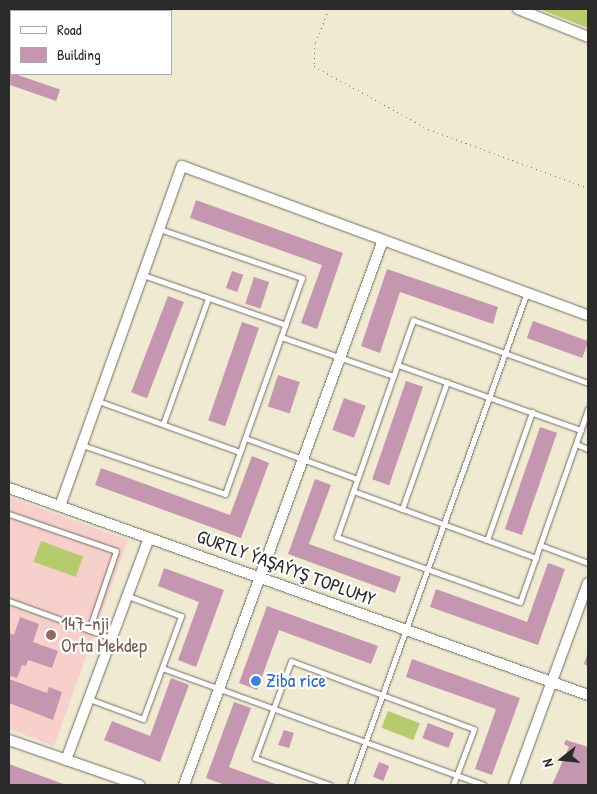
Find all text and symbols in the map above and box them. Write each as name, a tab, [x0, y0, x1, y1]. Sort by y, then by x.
legend	[10, 10, 172, 75]
text: Road	[57, 19, 82, 40]
text: Building	[57, 44, 101, 65]
street label: GURTLY ÝAŞAÝYŞ TOPLUMY	[194, 525, 378, 611]
place label: 147-nji Orta Mekdep	[61, 613, 147, 657]
marker: 147-nji Orta Mekdep	[45, 629, 57, 641]
place label: Ziba rice	[266, 670, 326, 692]
marker: Ziba rice	[250, 675, 262, 687]
north arrow	[537, 734, 587, 784]
text: N	[537, 757, 557, 769]

